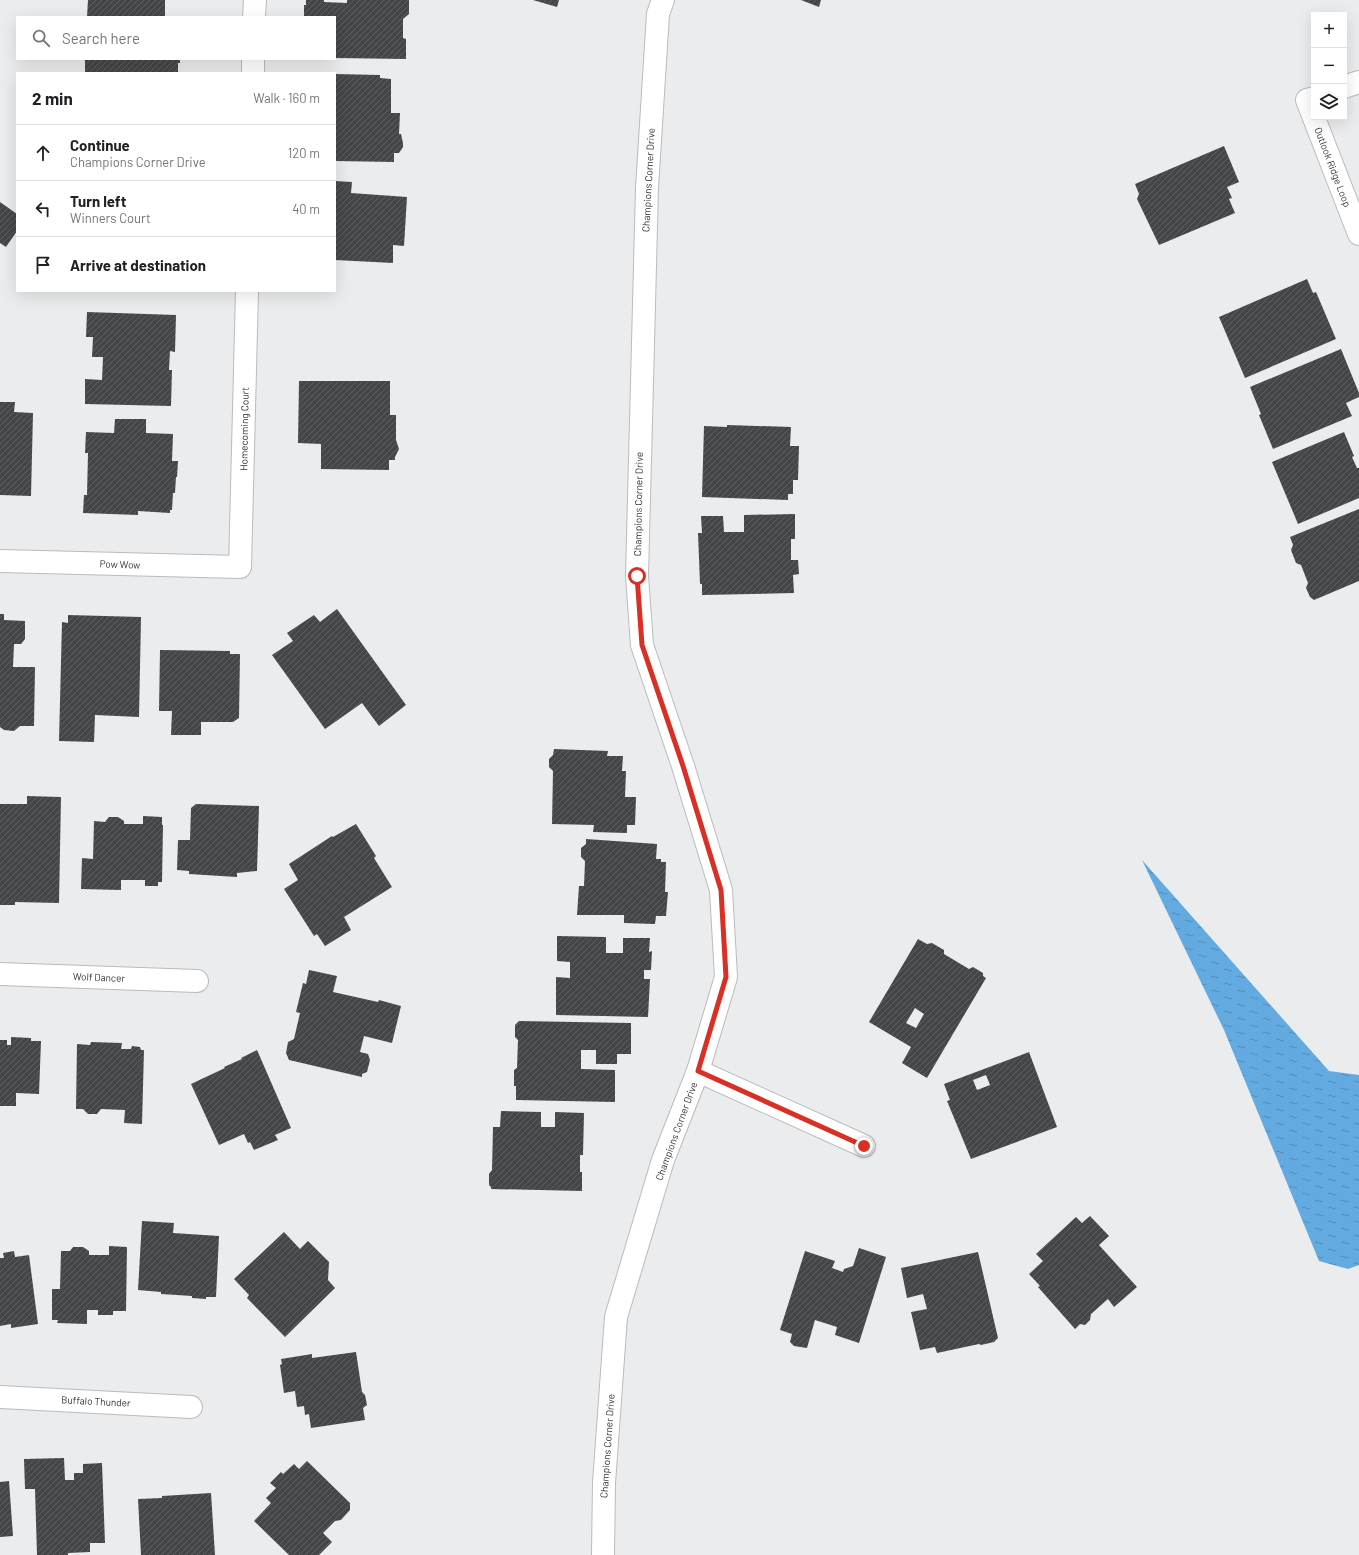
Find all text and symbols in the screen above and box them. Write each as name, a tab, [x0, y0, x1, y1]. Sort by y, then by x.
map controls	[1311, 12, 1347, 120]
button: +	[1311, 12, 1347, 48]
search box	[16, 16, 336, 60]
icon: search	[30, 27, 52, 49]
text: Search here	[62, 29, 140, 47]
button: −	[1311, 48, 1347, 84]
button: layers	[1311, 84, 1347, 120]
text: 2 min	[32, 88, 73, 108]
text: Walk · 160 m	[253, 90, 320, 106]
street label: Outlook Ridge Loop	[1312, 125, 1354, 209]
street label: Champions Corner Drive	[639, 128, 657, 232]
text: Continue	[70, 136, 130, 154]
icon: ahead	[32, 142, 54, 164]
text: 120 m	[288, 145, 320, 161]
text: Champions Corner Drive	[70, 154, 206, 170]
text: Turn left	[70, 192, 126, 210]
icon: left	[32, 198, 54, 220]
text: 40 m	[292, 201, 320, 217]
text: Winners Court	[70, 210, 151, 226]
icon: arrive	[32, 254, 54, 276]
text: Arrive at destination	[70, 256, 206, 274]
street label: Homecoming Court	[237, 387, 251, 471]
street label: Champions Corner Drive	[631, 452, 645, 556]
street label: Pow Wow	[99, 557, 141, 571]
route start	[628, 567, 646, 585]
street label: Wolf Dancer	[73, 970, 126, 984]
street label: Champions Corner Drive	[653, 1080, 699, 1182]
route end	[855, 1137, 873, 1155]
street label: Buffalo Thunder	[61, 1393, 131, 1409]
street label: Champions Corner Drive	[597, 1394, 617, 1498]

